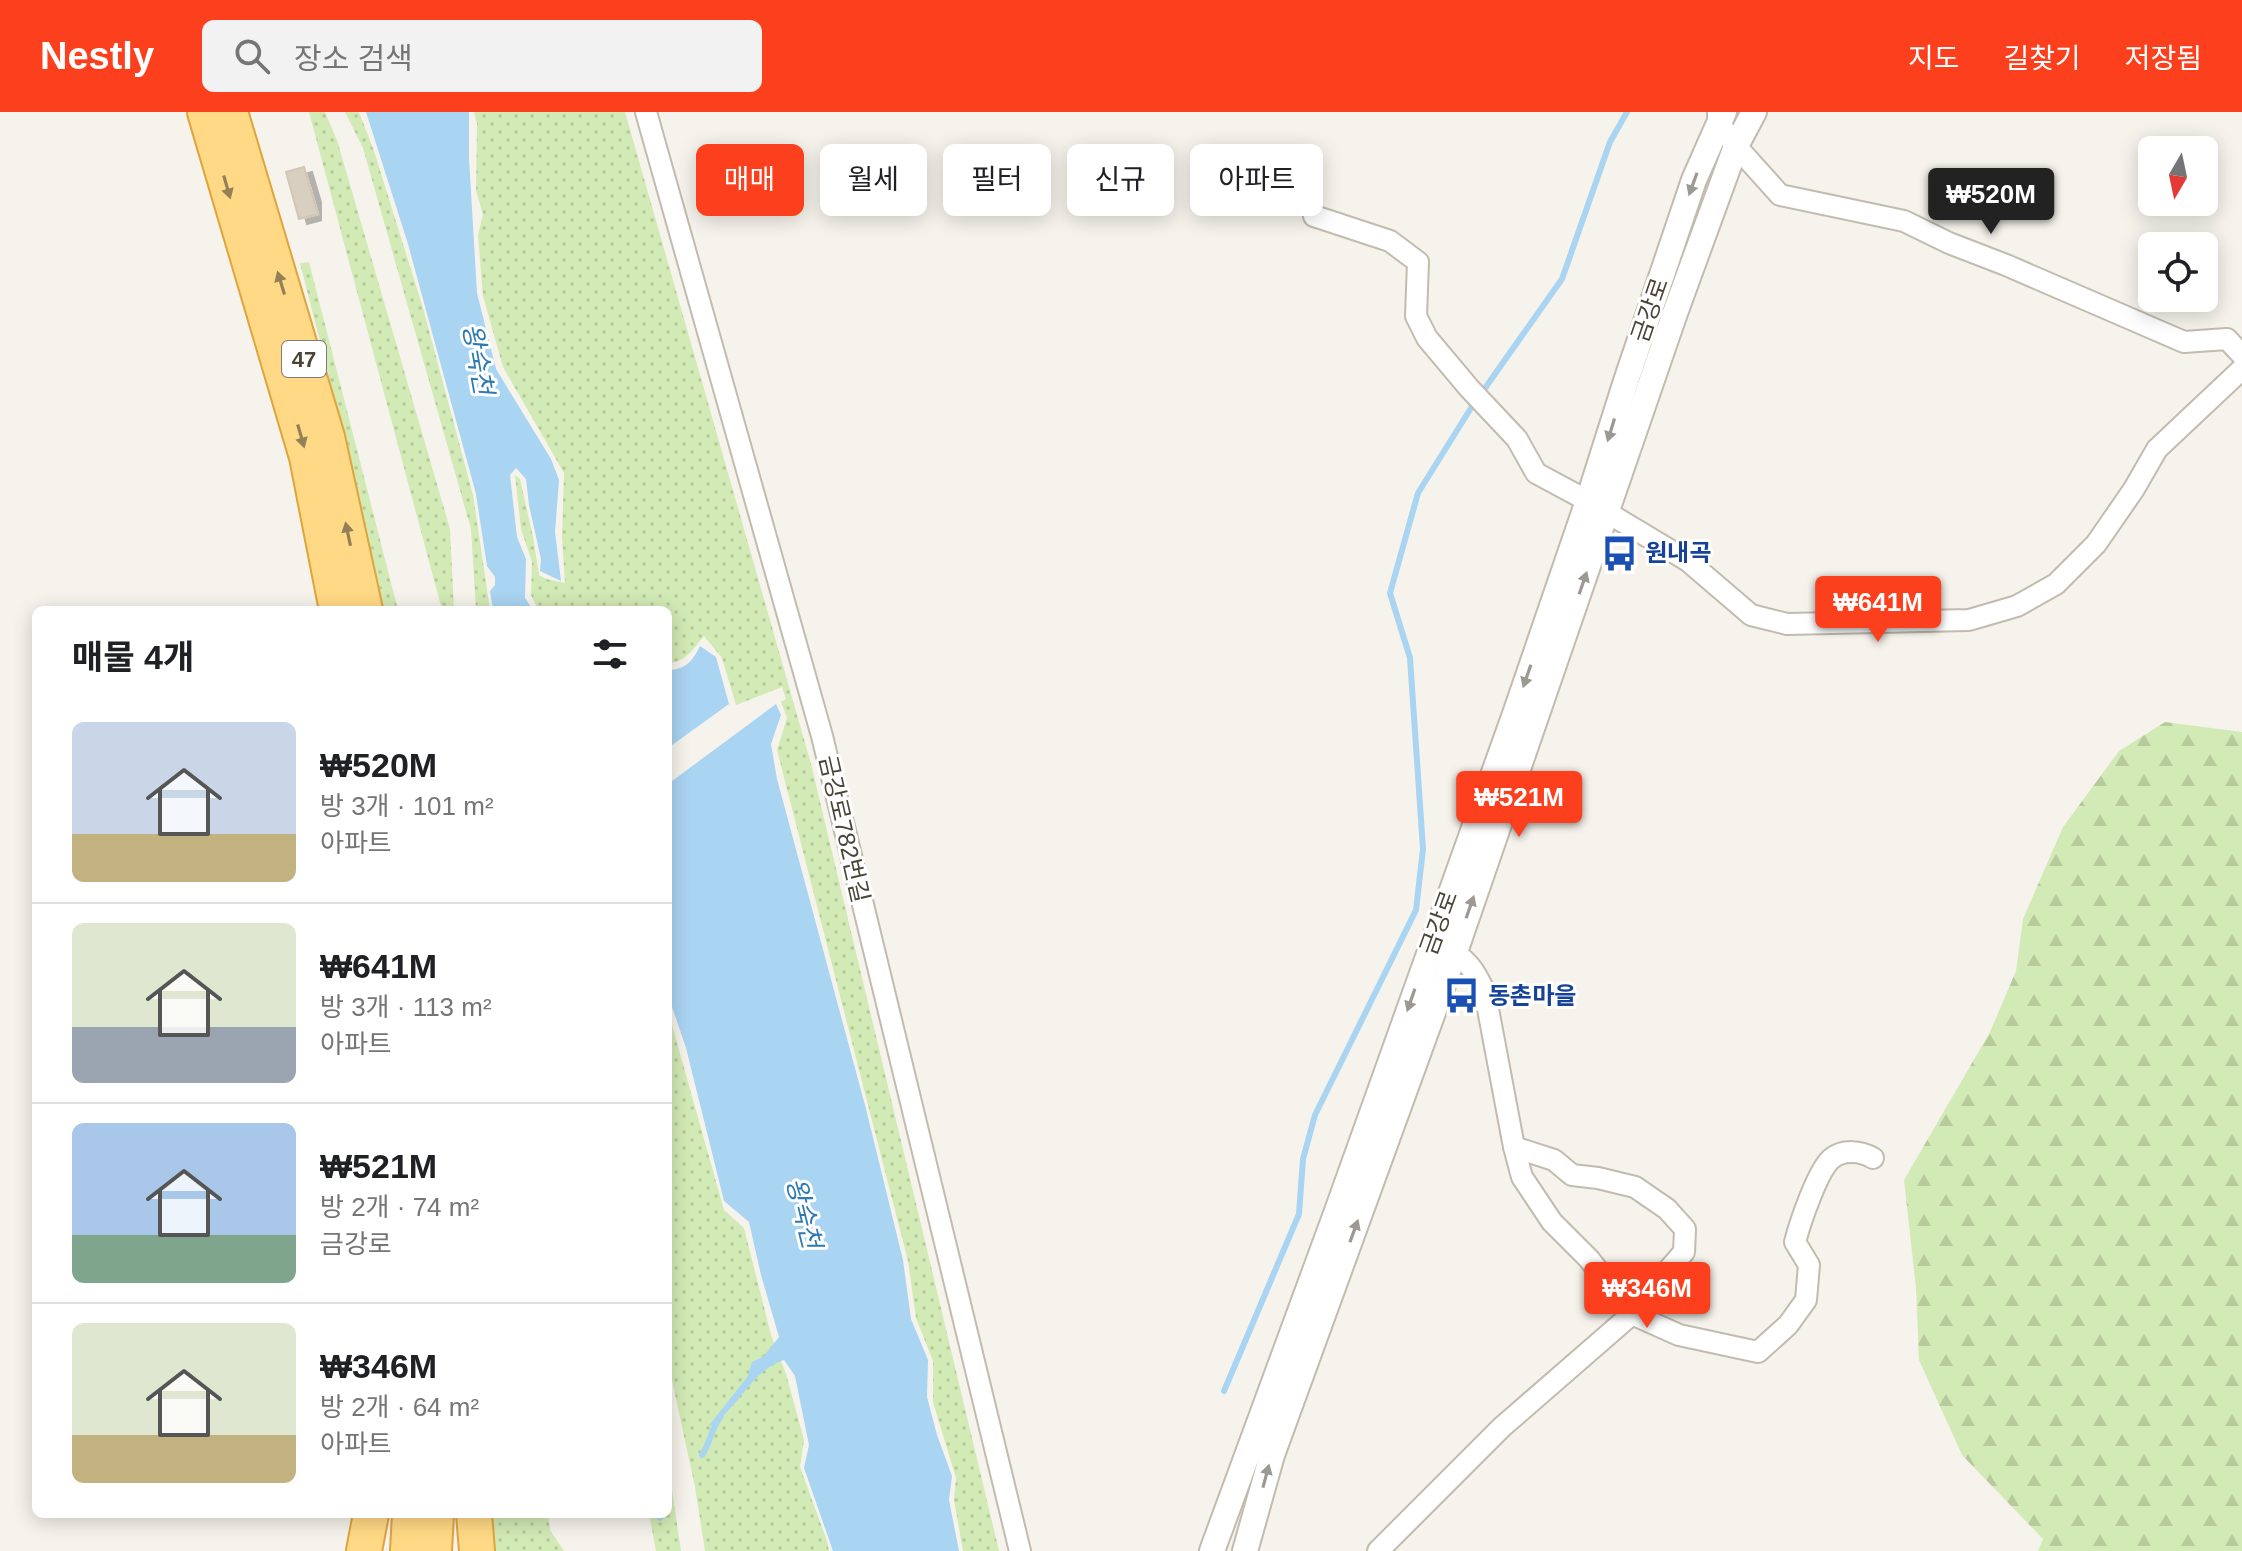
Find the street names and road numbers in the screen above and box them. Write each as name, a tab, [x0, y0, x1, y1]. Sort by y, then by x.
street label: 금강로	[1626, 274, 1673, 346]
road number: 47	[282, 341, 326, 377]
street label: 금강로782번길	[814, 753, 875, 905]
street label: 금강로	[1415, 887, 1463, 959]

